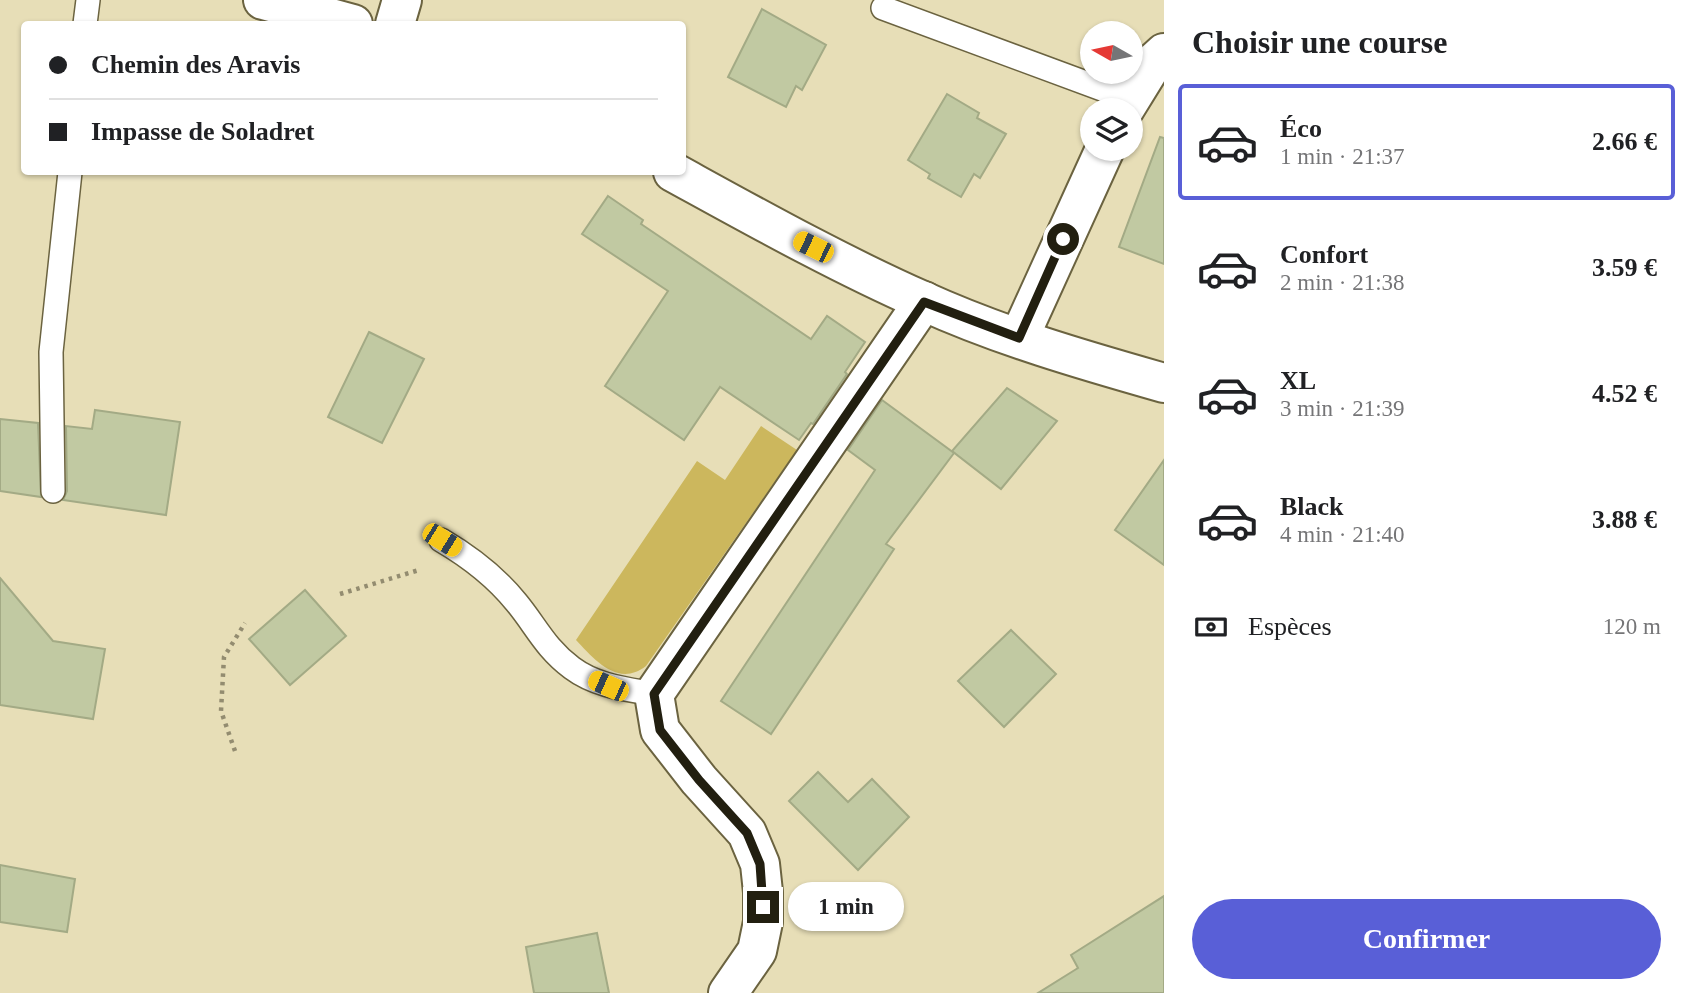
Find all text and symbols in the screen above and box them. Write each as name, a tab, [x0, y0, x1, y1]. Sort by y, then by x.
north arrow	[1080, 21, 1143, 84]
map controls	[1080, 21, 1143, 161]
text: Choisir une course	[1192, 24, 1447, 60]
text: Chemin des Aravis	[91, 50, 300, 79]
button: layers	[1080, 98, 1143, 161]
icon: car	[1196, 111, 1259, 174]
text: Éco	[1280, 114, 1322, 143]
text: Impasse de Soladret	[91, 117, 314, 146]
text: 2.66 €	[1592, 127, 1657, 156]
text: 1 min · 21:37	[1280, 144, 1405, 169]
route start	[1047, 223, 1079, 255]
car	[790, 228, 837, 266]
icon: car	[1196, 237, 1259, 300]
text: Confort	[1280, 240, 1368, 269]
text: 3.59 €	[1592, 253, 1657, 282]
text: 2 min · 21:38	[1280, 270, 1405, 295]
icon: car	[1196, 363, 1259, 426]
text: XL	[1280, 366, 1316, 395]
text: 4.52 €	[1592, 379, 1657, 408]
text: 3 min · 21:39	[1280, 396, 1405, 421]
icon: car	[1196, 489, 1259, 552]
text: Black	[1280, 492, 1344, 521]
text: 3.88 €	[1592, 505, 1657, 534]
car	[419, 520, 466, 560]
text: 4 min · 21:40	[1280, 522, 1405, 547]
icon: cash	[1192, 608, 1230, 646]
text: Espèces	[1248, 612, 1332, 641]
text: 120 m	[1603, 614, 1661, 639]
car	[585, 668, 632, 704]
callout: 1 min	[788, 883, 903, 932]
route end	[747, 891, 779, 923]
text: 1 min	[818, 894, 874, 919]
button: Confirmer	[1192, 899, 1661, 979]

